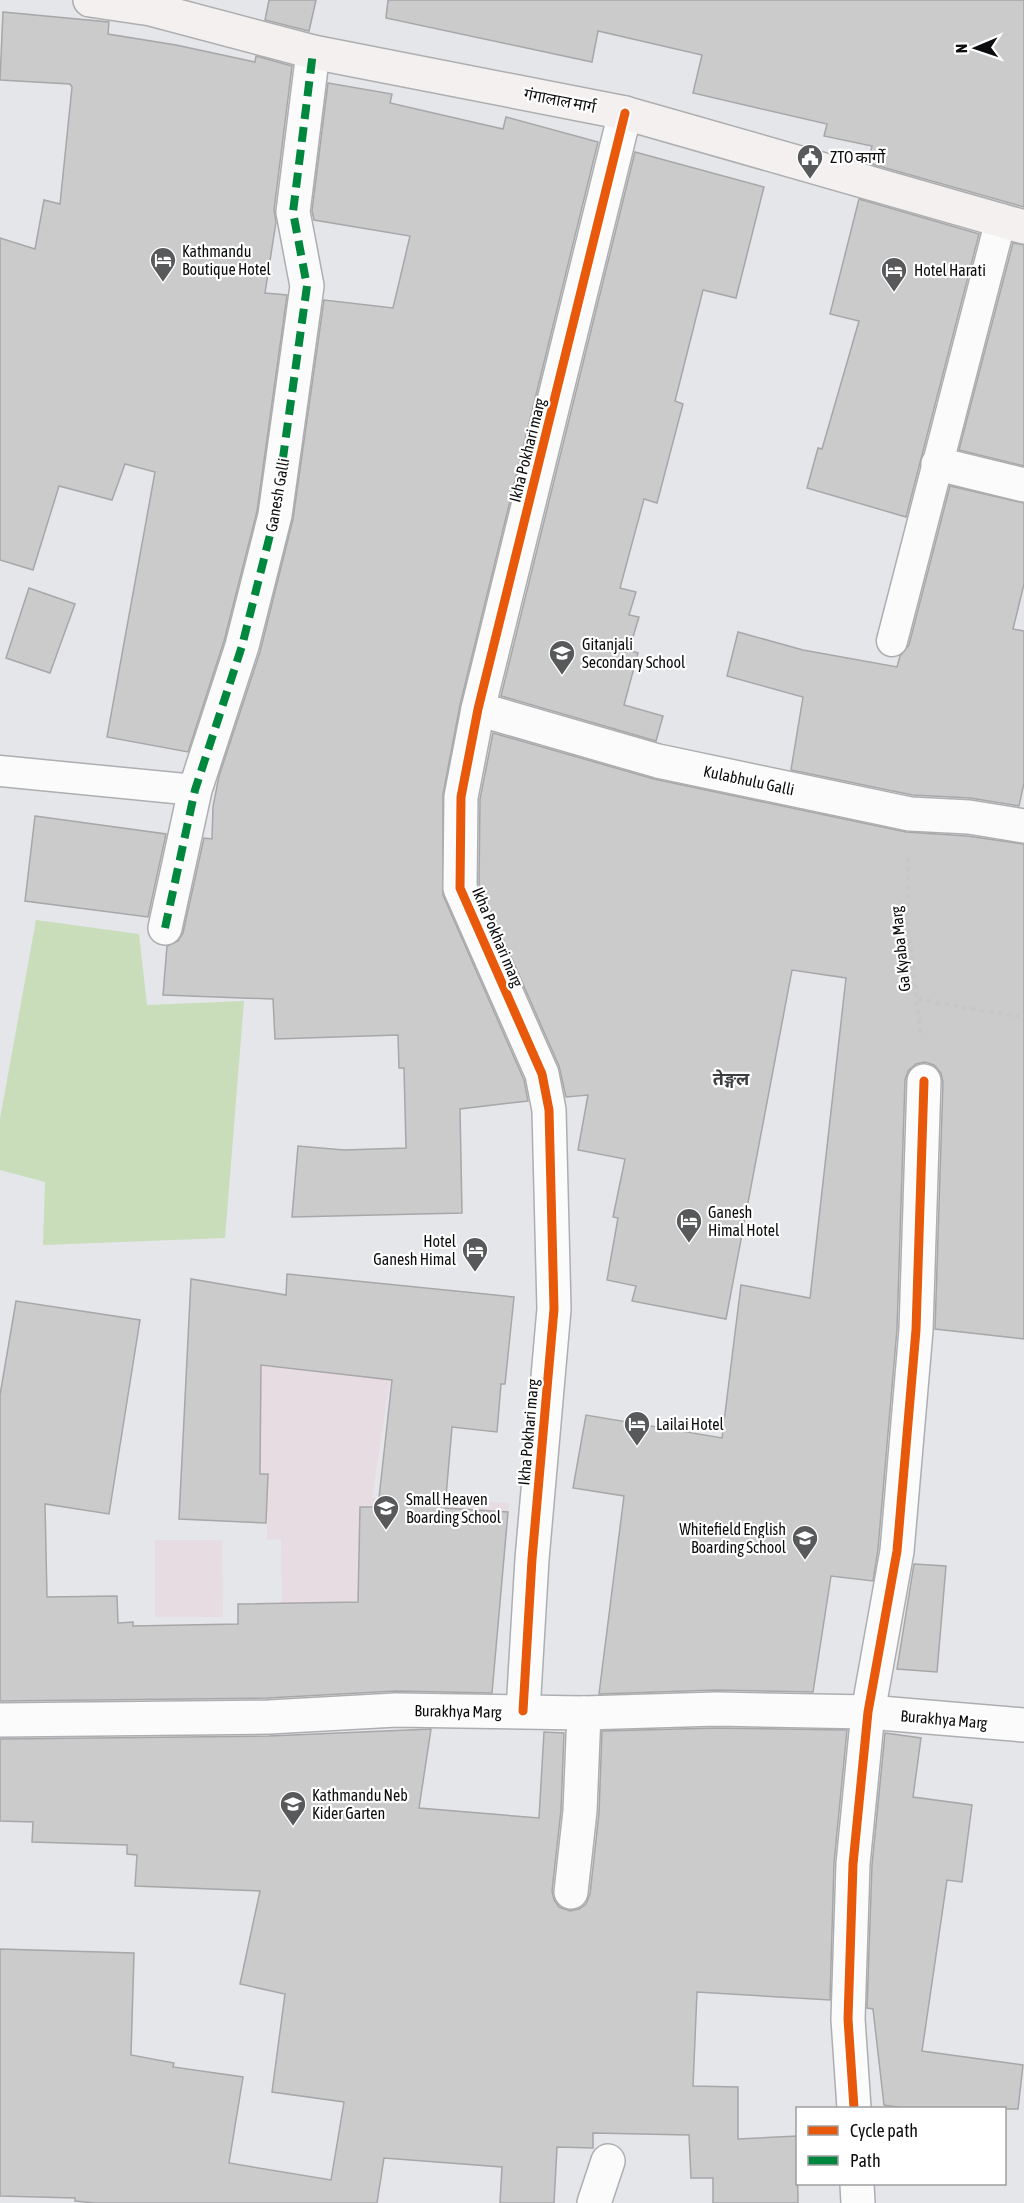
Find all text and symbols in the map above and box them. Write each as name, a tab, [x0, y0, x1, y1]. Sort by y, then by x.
north arrow	[946, 18, 1006, 78]
text: N	[952, 43, 970, 54]
street label: गंगालाल मार्ग	[522, 84, 598, 116]
public building icon: ZTO कार्गो	[795, 142, 825, 180]
place label: ZTO कार्गो	[830, 148, 886, 166]
place label: Kathmandu Boutique Hotel	[182, 242, 271, 279]
hotel icon: Kathmandu Boutique Hotel	[148, 245, 178, 283]
hotel icon: Hotel Harati	[879, 255, 909, 293]
place label: Hotel Harati	[914, 261, 986, 279]
street label: Ikha Pokhari marg	[505, 396, 550, 504]
street label: Ganesh Galli	[262, 457, 292, 533]
place label: Gitanjali Secondary School	[582, 635, 686, 672]
school or university icon: Gitanjali Secondary School	[547, 638, 577, 676]
street label: Kulabhulu Galli	[702, 762, 796, 798]
street label: Ikha Pokhari marg	[468, 884, 527, 990]
street label: Ga Kyaba Marg	[887, 905, 914, 993]
district label: तेङ्गल	[713, 1068, 750, 1089]
place label: Ganesh Himal Hotel	[708, 1203, 780, 1239]
hotel icon: Ganesh Himal Hotel	[674, 1206, 704, 1244]
place label: Hotel Ganesh Himal	[373, 1232, 457, 1268]
hotel icon: Hotel Ganesh Himal	[460, 1235, 490, 1273]
street label: Ikha Pokhari marg	[514, 1378, 543, 1486]
hotel icon: Lailai Hotel	[622, 1409, 652, 1447]
place label: Lailai Hotel	[656, 1415, 724, 1433]
place label: Small Heaven Boarding School	[406, 1490, 502, 1527]
school or university icon: Small Heaven Boarding School	[371, 1493, 401, 1531]
place label: Whitefield English Boarding School	[679, 1520, 787, 1557]
school or university icon: Whitefield English Boarding School	[790, 1523, 820, 1561]
street label: Burakhya Marg	[414, 1701, 502, 1722]
street label: Burakhya Marg	[900, 1706, 988, 1733]
place label: Kathmandu Neb Kider Garten	[312, 1786, 408, 1822]
school or university icon: Kathmandu Neb Kider Garten	[278, 1789, 308, 1827]
legend	[796, 2107, 1006, 2185]
text: Cycle path	[850, 2120, 918, 2141]
text: Path	[850, 2150, 881, 2171]

